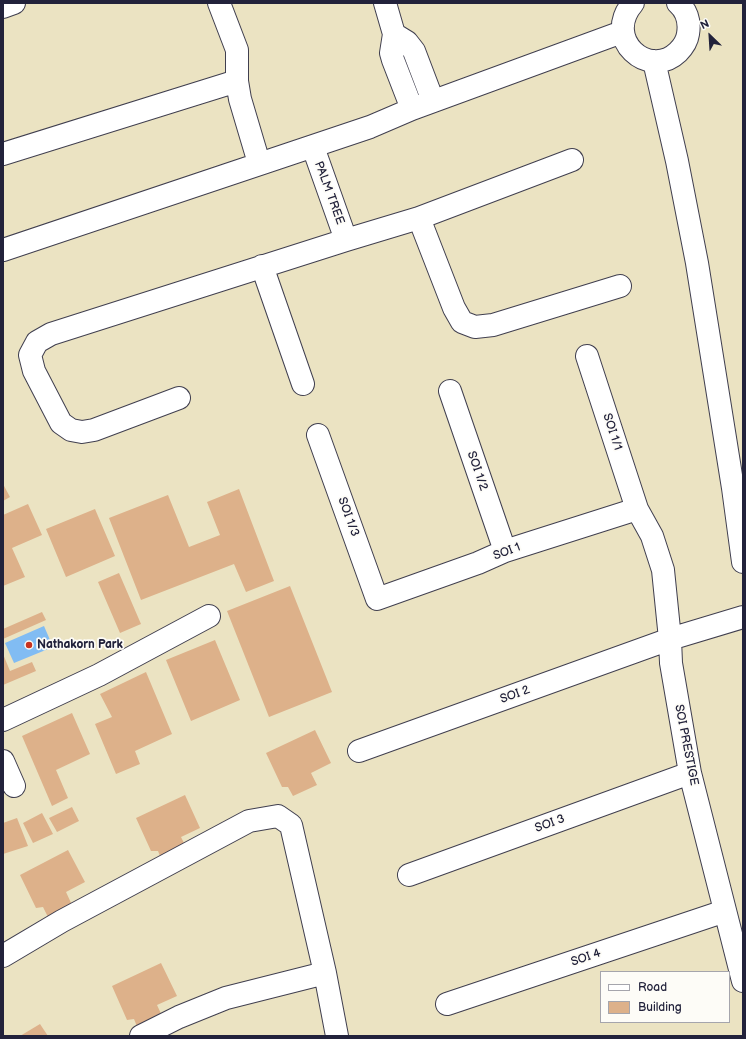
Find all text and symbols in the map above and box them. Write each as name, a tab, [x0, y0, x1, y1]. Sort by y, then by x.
north arrow	[690, 16, 730, 56]
text: N	[698, 17, 711, 32]
street label: PALM TREE	[311, 159, 347, 227]
street label: SOI 1/1	[599, 412, 625, 452]
street label: SOI 1/2	[464, 450, 490, 492]
street label: SOI 1/3	[334, 495, 362, 539]
street label: SOI 1	[491, 540, 523, 564]
place label: Nathakorn Park	[37, 638, 123, 652]
marker: Nathakorn Park	[24, 640, 34, 650]
street label: SOI 2	[498, 683, 532, 707]
street label: SOI PRESTIGE	[671, 703, 701, 787]
street label: SOI 3	[533, 812, 567, 836]
street label: SOI 4	[569, 946, 603, 970]
legend	[600, 971, 730, 1023]
text: Road	[638, 980, 667, 995]
text: Building	[638, 1000, 682, 1015]

